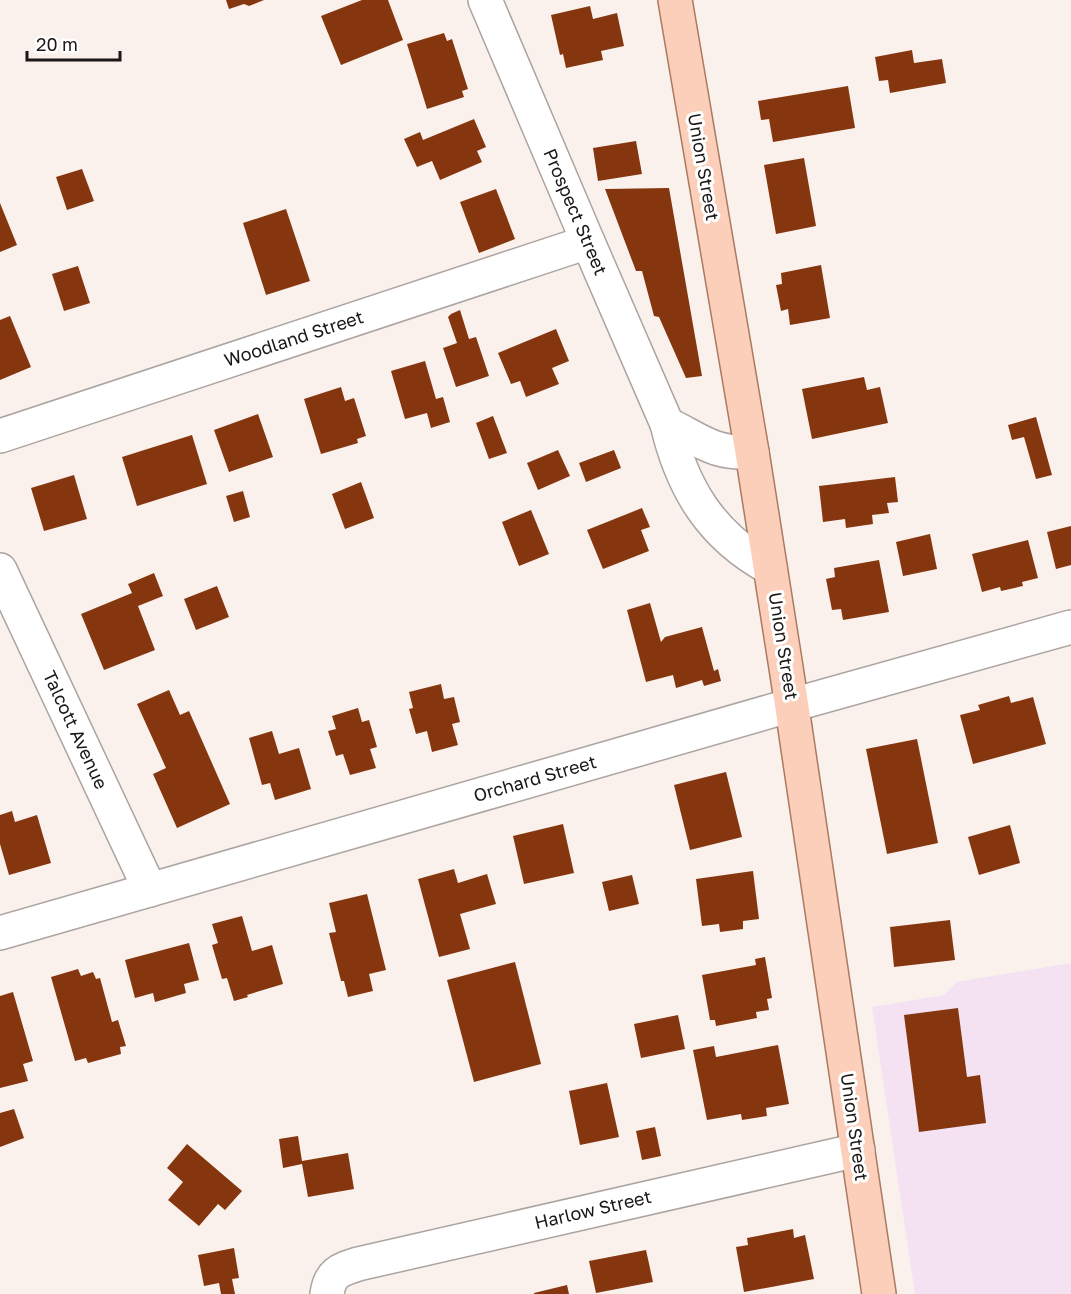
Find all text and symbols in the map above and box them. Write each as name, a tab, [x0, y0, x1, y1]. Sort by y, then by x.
scale bar	[27, 24, 120, 62]
text: 20 m	[36, 33, 78, 55]
street label: Union Street	[684, 111, 724, 222]
street label: Prospect Street	[539, 145, 612, 278]
street label: Woodland Street	[221, 305, 366, 371]
street label: Union Street	[765, 590, 803, 701]
street label: Talcott Avenue	[39, 667, 113, 792]
street label: Orchard Street	[471, 750, 599, 806]
street label: Union Street	[837, 1072, 873, 1182]
street label: Harlow Street	[532, 1185, 653, 1233]

